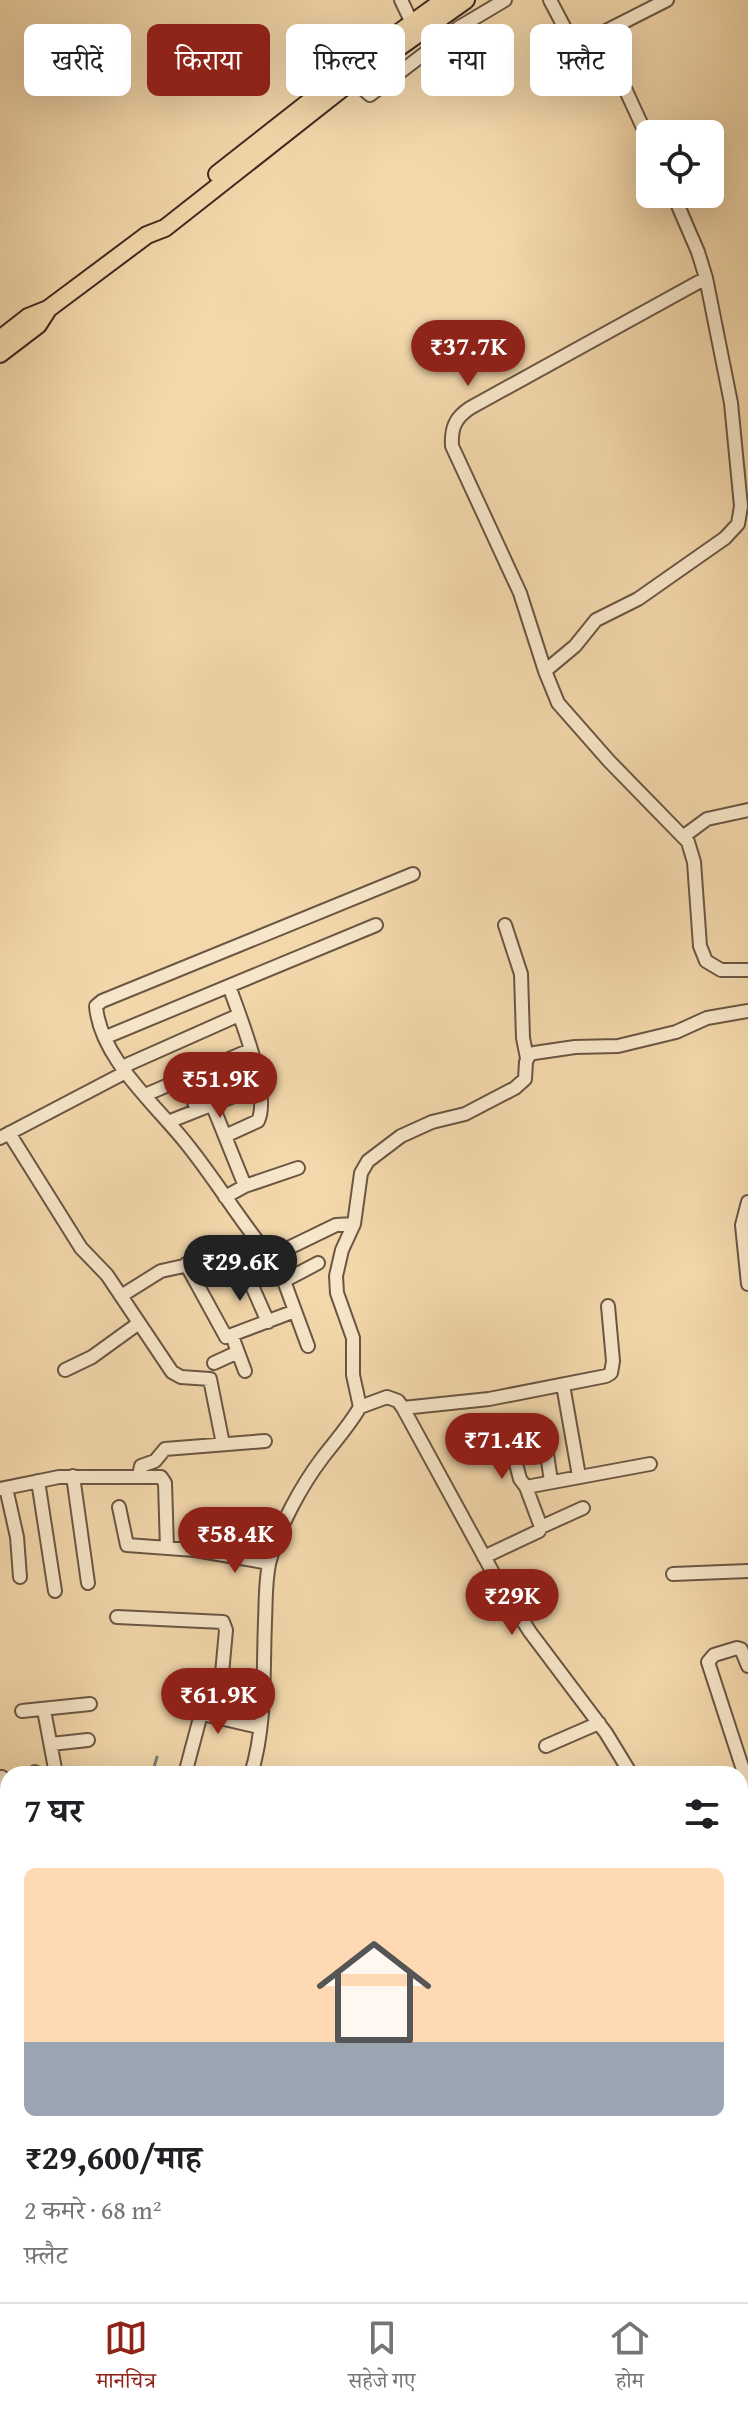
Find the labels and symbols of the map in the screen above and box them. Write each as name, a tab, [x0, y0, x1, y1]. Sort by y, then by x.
pin: ₹37.7K	[403, 320, 533, 388]
pin: ₹51.9K	[155, 1052, 285, 1120]
pin: ₹29.6K	[175, 1235, 305, 1303]
pin: ₹71.4K	[437, 1413, 567, 1481]
pin: ₹58.4K	[170, 1507, 300, 1575]
pin: ₹29K	[465, 1569, 559, 1637]
pin: ₹61.9K	[153, 1668, 283, 1736]

